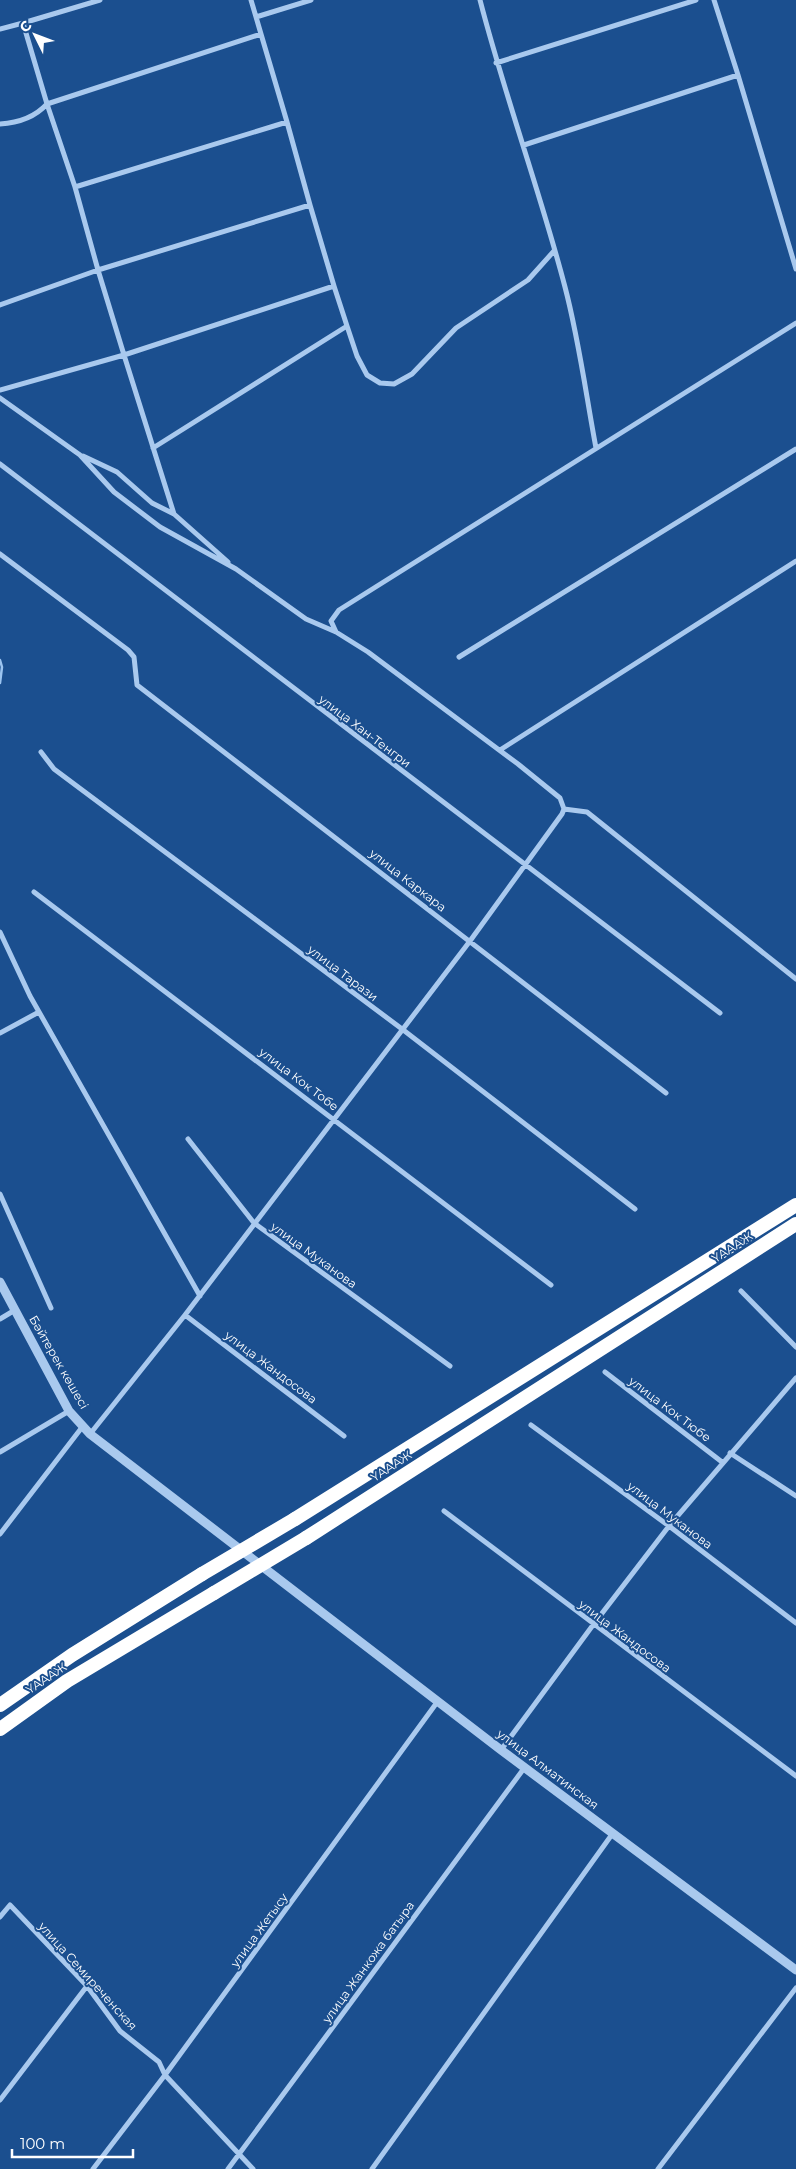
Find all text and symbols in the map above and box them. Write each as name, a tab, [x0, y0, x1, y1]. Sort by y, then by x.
north arrow	[10, 10, 60, 60]
text: С	[15, 16, 35, 36]
street label: улица Хан-Тенгри	[315, 691, 414, 771]
street label: улица Каркара	[366, 845, 449, 915]
street label: улица Тарази	[304, 941, 381, 1004]
street label: улица Кок Тобе	[255, 1044, 342, 1114]
street label: улица Муканова	[267, 1218, 360, 1291]
street label: ҮАААЖ	[709, 1228, 755, 1266]
street label: Бәйтерек көшесі	[26, 1312, 92, 1412]
street label: улица Жандосова	[221, 1327, 320, 1407]
street label: улица Кок Тюбе	[625, 1373, 714, 1445]
street label: ҮАААЖ	[368, 1447, 414, 1485]
street label: улица Муканова	[624, 1477, 716, 1552]
street label: улица Жандосова	[575, 1596, 674, 1676]
street label: ҮАААЖ	[23, 1659, 69, 1697]
street label: улица Алматинская	[493, 1725, 602, 1812]
street label: улица Жетысу	[226, 1890, 291, 1971]
street label: улица Жанкожа батыра	[318, 1898, 417, 2027]
street label: улица Семиреченская	[35, 1918, 141, 2033]
scale bar	[12, 2126, 134, 2158]
text: 100 m	[20, 2134, 65, 2153]

